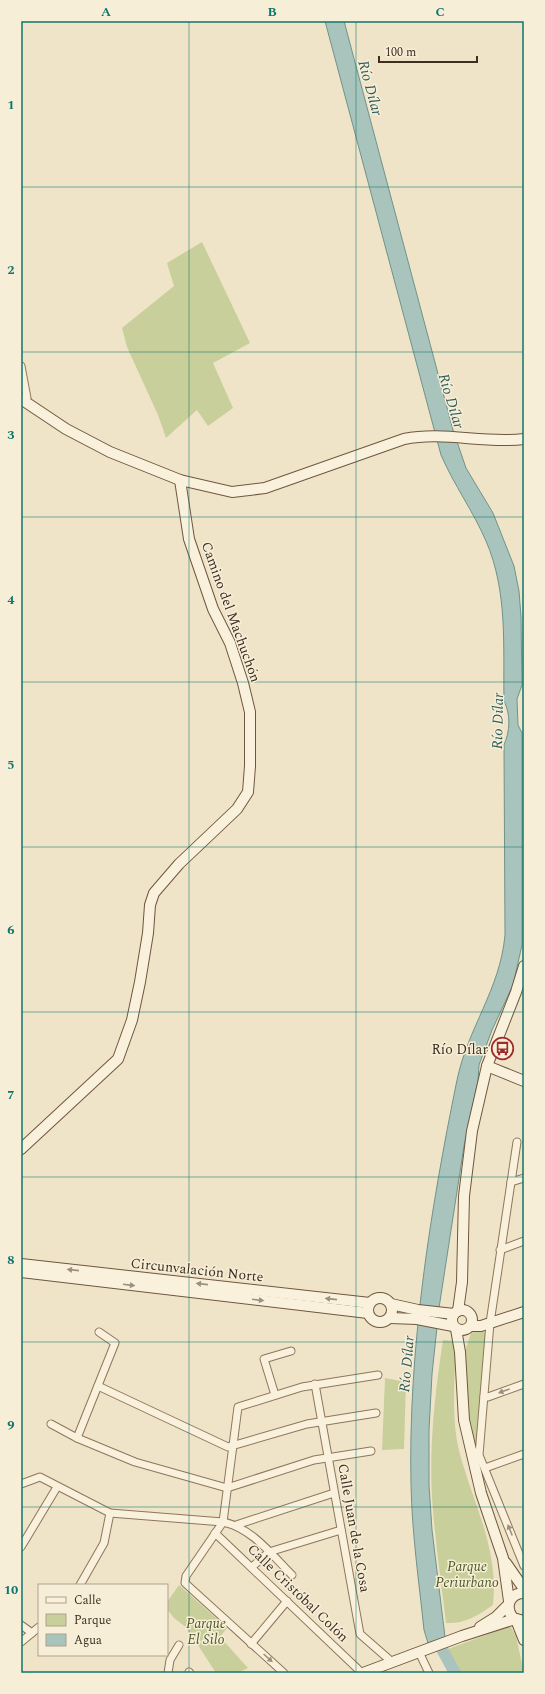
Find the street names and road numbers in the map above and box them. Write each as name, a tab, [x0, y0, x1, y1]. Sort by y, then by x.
street label: Camino del Machuchón	[196, 539, 266, 685]
street label: Circunvalación Norte	[130, 1253, 265, 1287]
street label: Calle Juan de la Cosa	[332, 1462, 376, 1594]
street label: Calle Cristóbal Colón	[243, 1539, 353, 1647]

